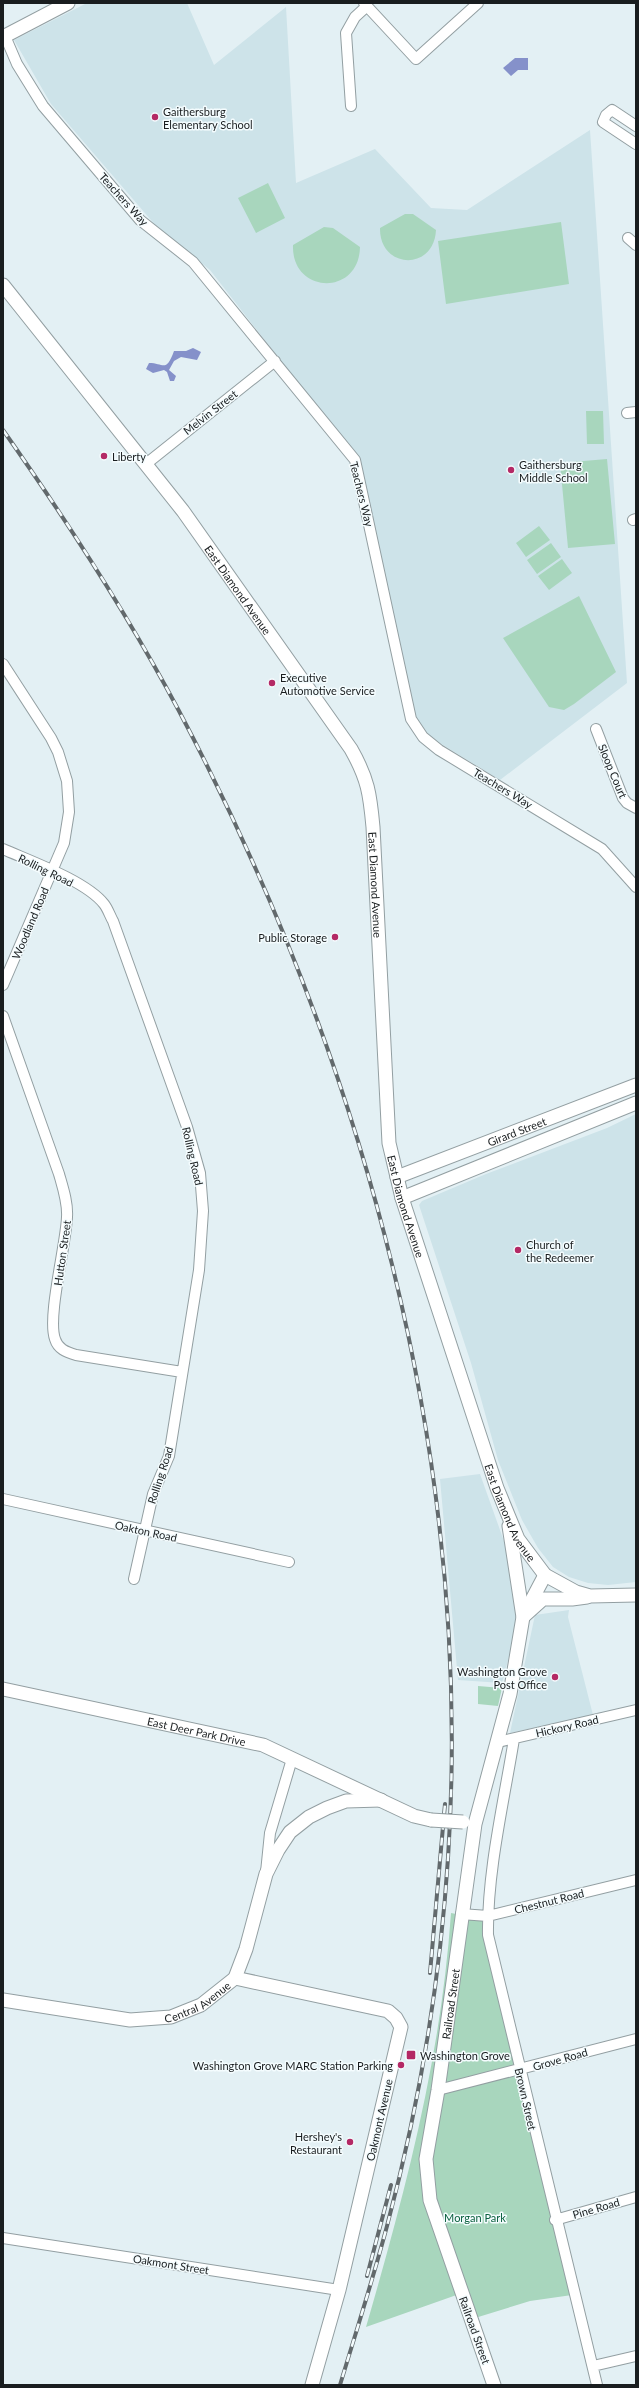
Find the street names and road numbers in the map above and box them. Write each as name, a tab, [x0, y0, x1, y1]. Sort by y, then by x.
street label: Teachers Way	[97, 170, 151, 228]
street label: Melvin Street	[181, 387, 240, 437]
street label: Teachers Way	[348, 460, 376, 528]
street label: East Diamond Avenue	[202, 542, 274, 637]
street label: Sloop Court	[596, 742, 630, 800]
street label: Teachers Way	[471, 765, 535, 811]
street label: East Diamond Avenue	[367, 831, 385, 938]
street label: Rolling Road	[16, 851, 76, 889]
street label: Woodland Road	[9, 885, 51, 961]
street label: Girard Street	[485, 1114, 548, 1148]
street label: Rolling Road	[180, 1125, 206, 1187]
street label: East Diamond Avenue	[386, 1154, 428, 1259]
street label: Hutton Street	[51, 1219, 73, 1287]
street label: Rolling Road	[145, 1445, 175, 1505]
street label: East Diamond Avenue	[483, 1462, 539, 1564]
street label: Oakton Road	[114, 1518, 178, 1544]
street label: Hickory Road	[534, 1712, 600, 1740]
street label: East Deer Park Drive	[146, 1714, 247, 1748]
street label: Chestnut Road	[513, 1886, 585, 1916]
street label: Railroad Street	[439, 1968, 461, 2040]
street label: Central Avenue	[164, 1978, 233, 2024]
street label: Grove Road	[531, 2045, 589, 2073]
street label: Brown Street	[513, 2067, 539, 2131]
street label: Oakmont Avenue	[363, 2077, 395, 2162]
street label: Pine Road	[571, 2195, 621, 2221]
street label: Oakmont Street	[132, 2252, 210, 2276]
street label: Railroad Street	[457, 2294, 493, 2366]

